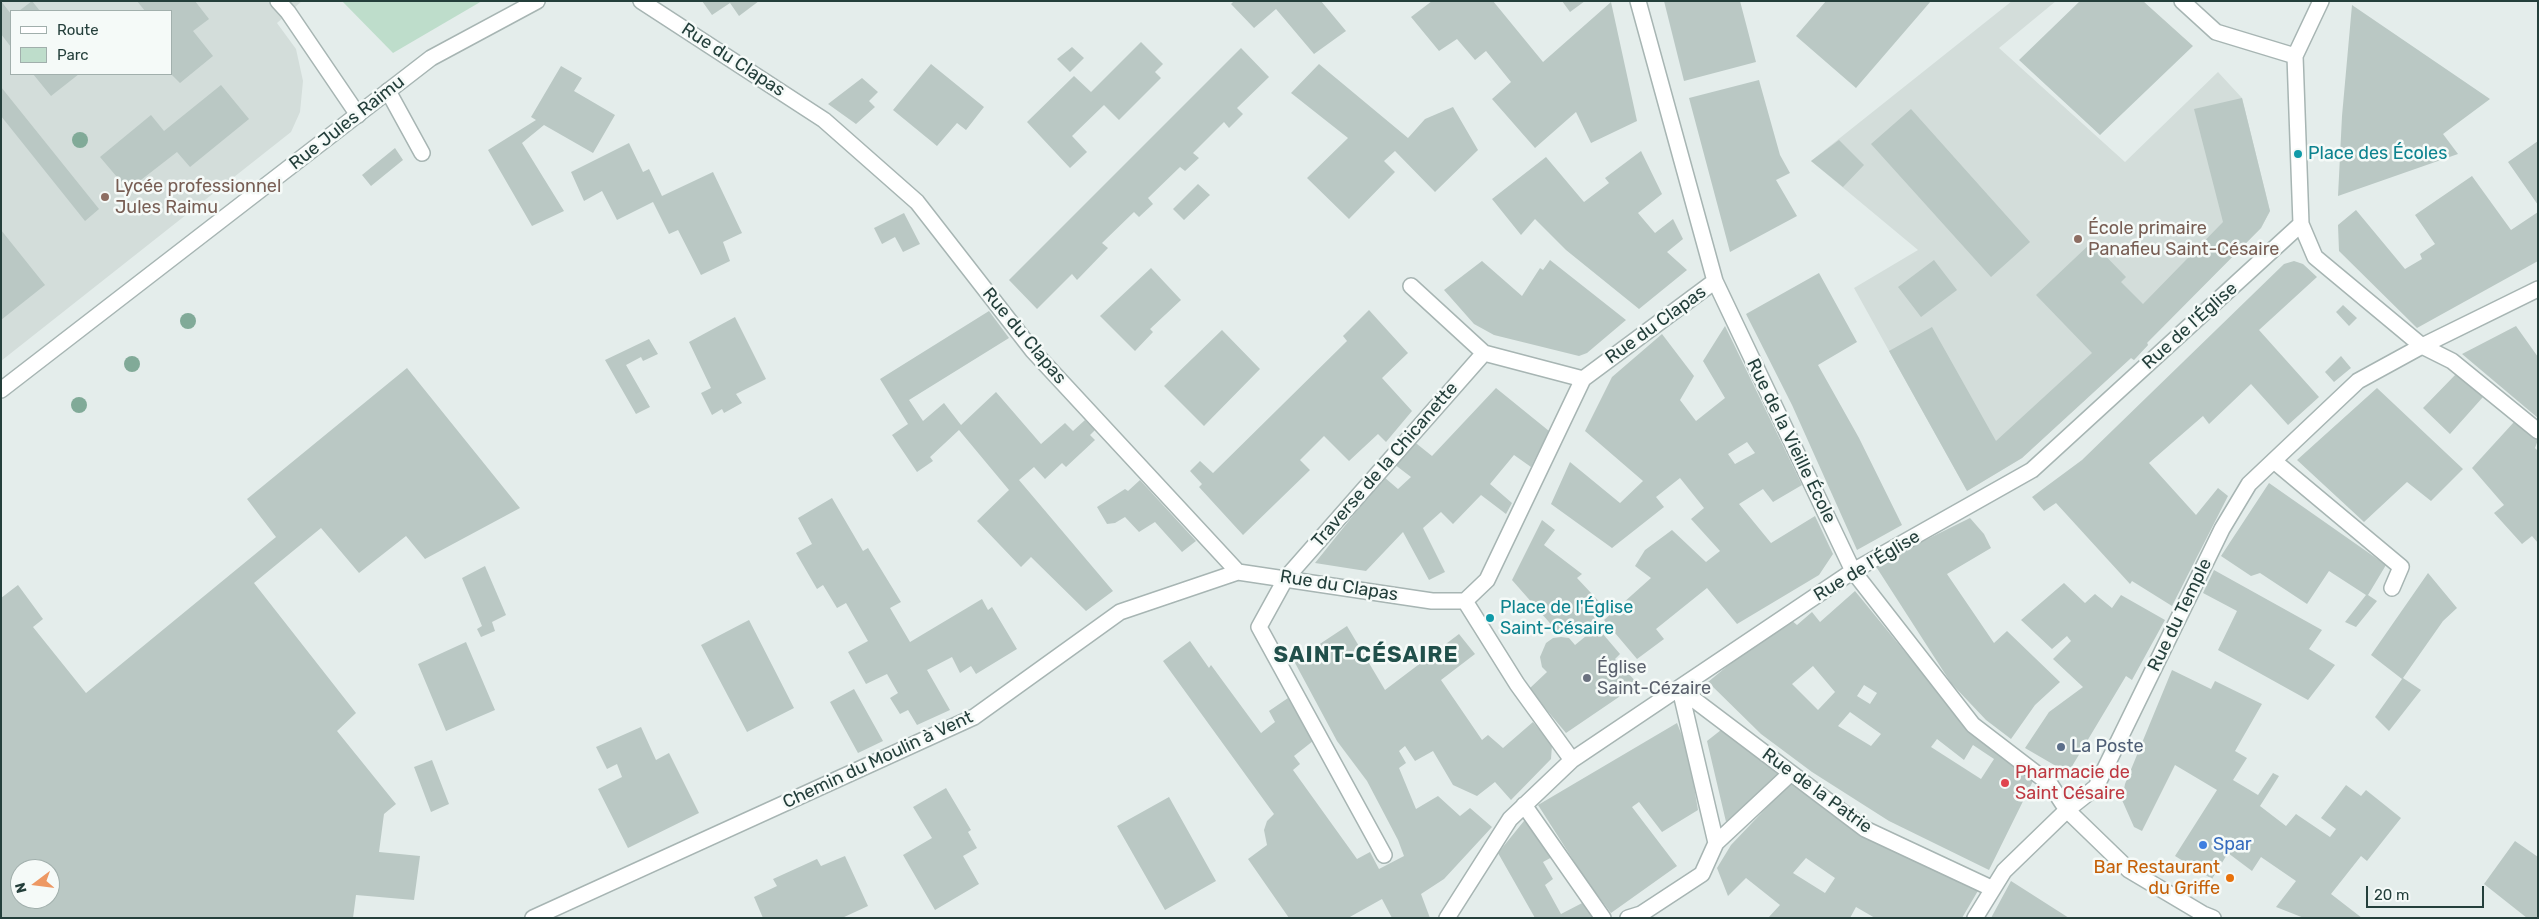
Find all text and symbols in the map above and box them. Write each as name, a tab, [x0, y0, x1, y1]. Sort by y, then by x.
legend	[10, 10, 172, 75]
street label: Rue du Clapas	[677, 18, 789, 102]
text: Route	[57, 21, 99, 39]
text: Parc	[57, 46, 89, 64]
street label: Rue Jules Raimu	[285, 71, 409, 175]
place label: Place des Écoles	[2308, 143, 2447, 165]
marker: Place des Écoles	[2292, 148, 2304, 160]
place label: Lycée professionnel Jules Raimu	[115, 176, 281, 218]
marker: Lycée professionnel Jules Raimu	[99, 191, 111, 203]
place label: École primaire Panafieu Saint-Césaire	[2088, 218, 2279, 260]
marker: École primaire Panafieu Saint-Césaire	[2072, 233, 2084, 245]
street label: Rue de l'Église	[2138, 278, 2242, 374]
street label: Rue du Clapas	[1601, 281, 1711, 369]
street label: Rue du Clapas	[977, 283, 1071, 389]
street label: Rue de la Vieille École	[1742, 355, 1840, 527]
street label: Traverse de la Chicanette	[1307, 378, 1463, 552]
street label: Rue de l'Église	[1810, 526, 1924, 606]
street label: Rue du Temple	[2143, 555, 2217, 675]
street label: Rue du Clapas	[1278, 566, 1400, 606]
place label: Place de l'Église Saint-Césaire	[1500, 597, 1633, 640]
marker: Place de l'Église Saint-Césaire	[1484, 612, 1496, 624]
district label: SAINT-CÉSAIRE	[1272, 643, 1460, 669]
place label: Église Saint-Cézaire	[1597, 657, 1711, 700]
marker: Église Saint-Cézaire	[1581, 672, 1593, 684]
street label: Chemin du Moulin à Vent	[780, 706, 976, 814]
place label: La Poste	[2071, 736, 2144, 758]
marker: La Poste	[2055, 741, 2067, 753]
street label: Rue de la Patrie	[1758, 744, 1876, 838]
place label: Pharmacie de Saint Césaire	[2015, 762, 2130, 804]
marker: Pharmacie de Saint Césaire	[1999, 777, 2011, 789]
place label: Spar	[2213, 834, 2252, 856]
marker: Spar	[2197, 839, 2209, 851]
place label: Bar Restaurant du Griffe	[2094, 857, 2220, 900]
north arrow	[10, 859, 60, 909]
marker: Bar Restaurant du Griffe	[2224, 872, 2236, 884]
scale bar	[2369, 876, 2486, 908]
text: N	[11, 881, 31, 895]
text: 20 m	[2374, 886, 2409, 904]

